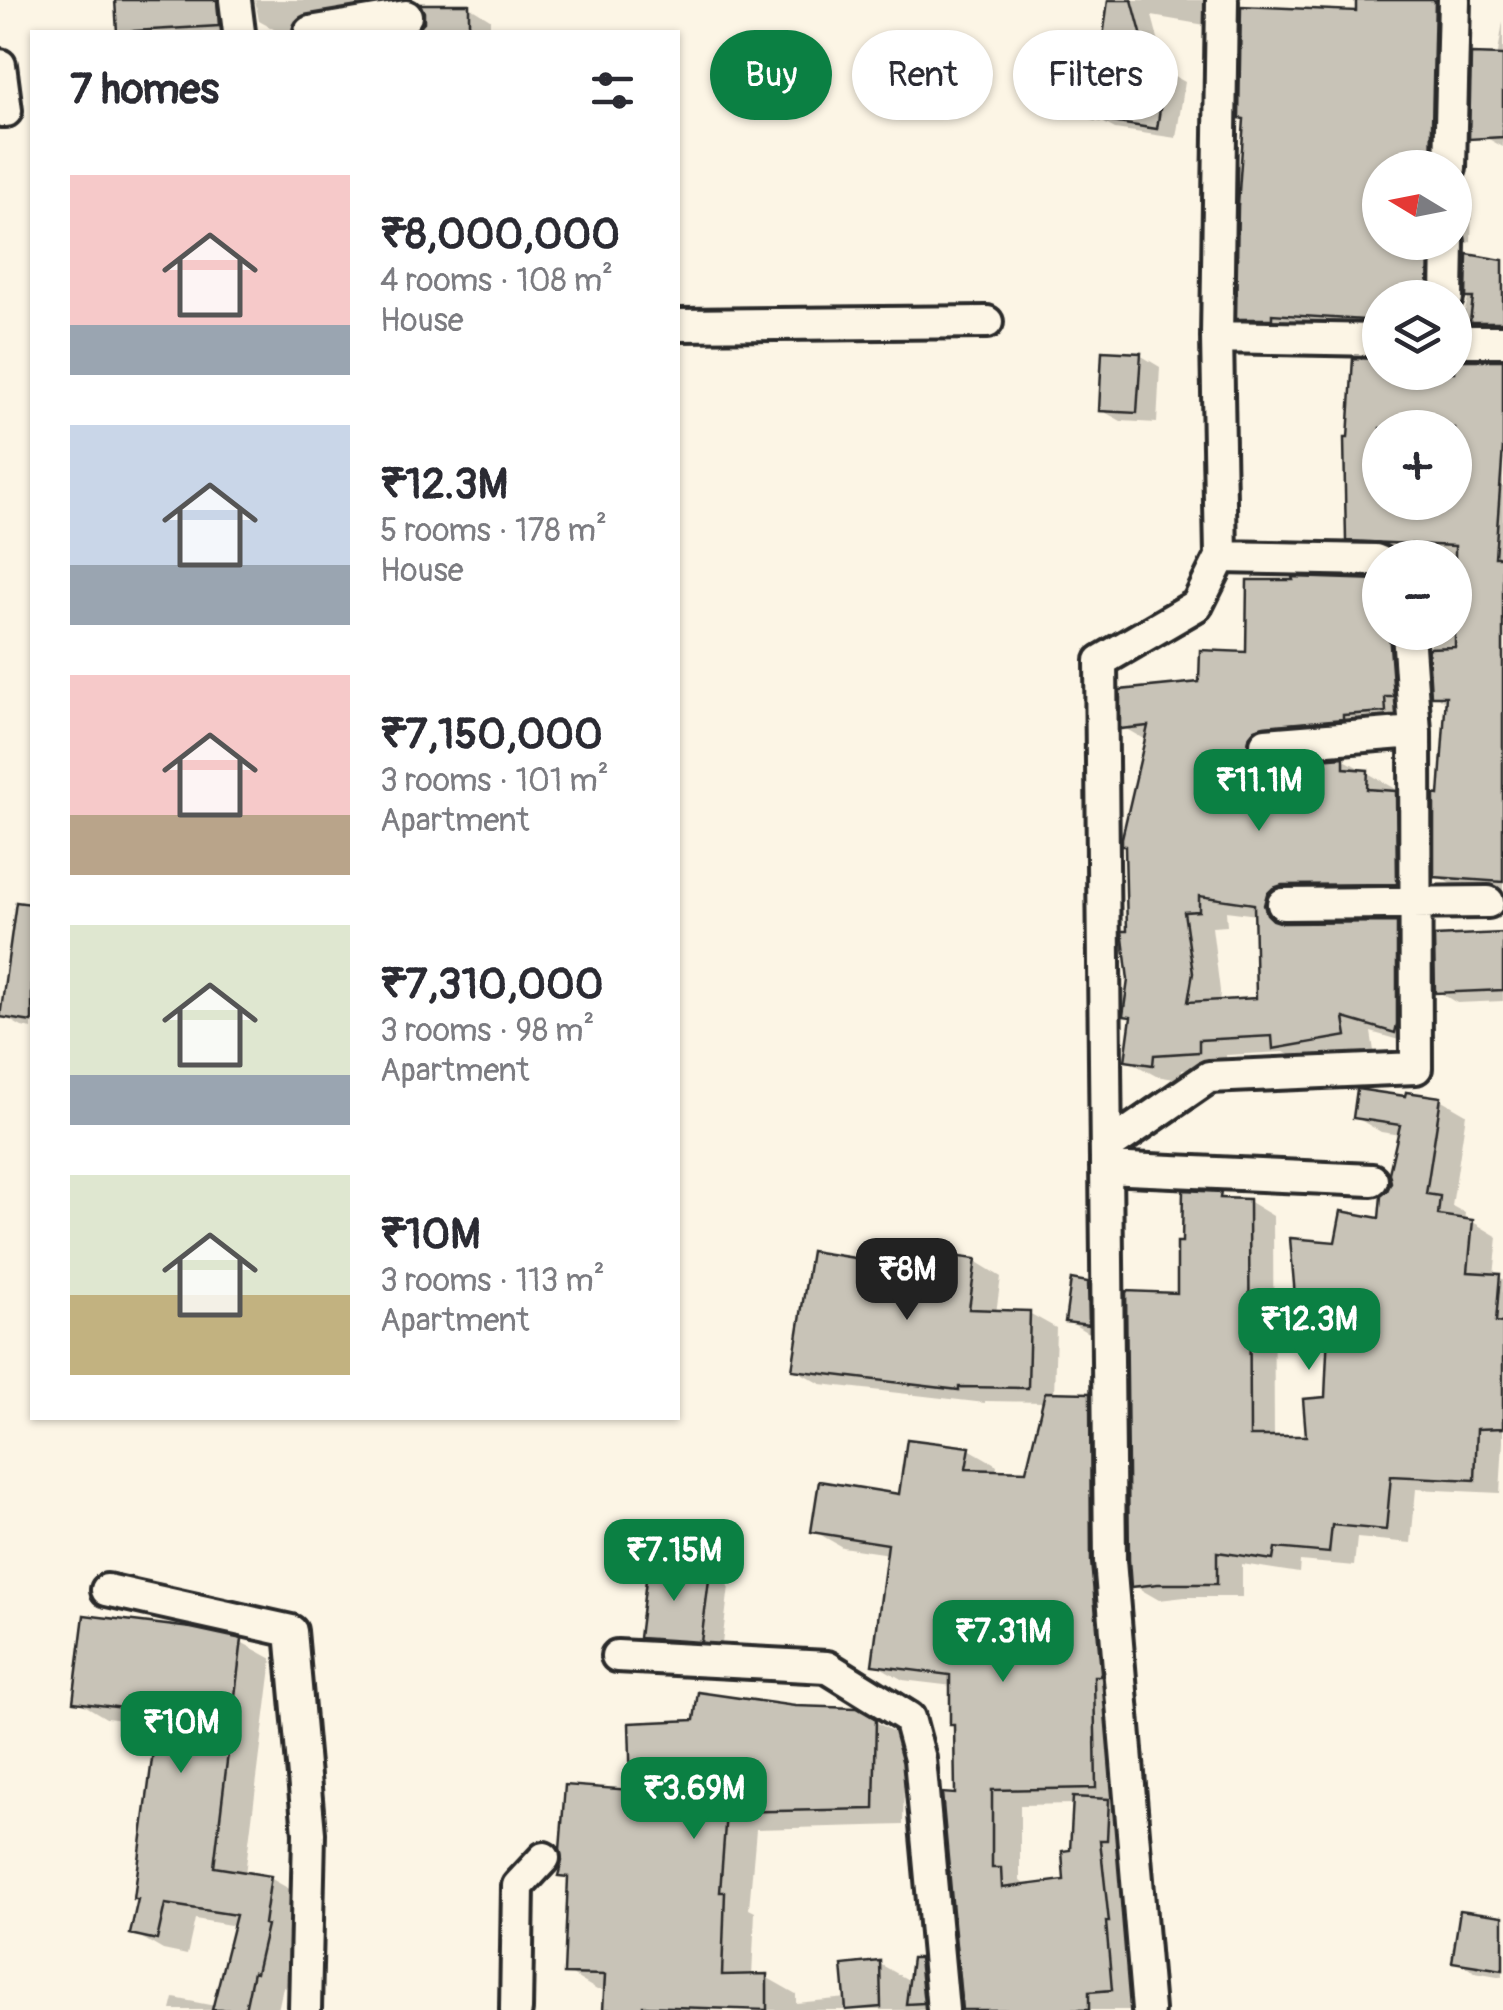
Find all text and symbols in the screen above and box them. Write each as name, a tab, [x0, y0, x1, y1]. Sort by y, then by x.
chip: Buy	[710, 30, 832, 120]
chip: Rent	[852, 30, 993, 120]
chip: Filters	[1013, 30, 1178, 120]
icon: filters	[585, 63, 640, 118]
text: 7 homes	[70, 64, 219, 116]
north arrow	[1362, 150, 1472, 260]
map controls	[1362, 150, 1472, 650]
text: ₹8,000,000	[380, 209, 620, 261]
icon: home	[150, 215, 270, 335]
text: 4 rooms · 108 m²	[380, 261, 613, 301]
button: layers	[1362, 280, 1472, 390]
text: House	[380, 301, 464, 341]
button: +	[1362, 410, 1472, 520]
text: ₹12.3M	[380, 459, 508, 511]
icon: home	[150, 465, 270, 585]
text: 5 rooms · 178 m²	[380, 511, 607, 551]
button: −	[1362, 540, 1472, 650]
text: House	[380, 551, 464, 591]
text: ₹7,150,000	[380, 709, 603, 761]
icon: home	[150, 715, 270, 835]
pin: ₹11.1M	[1178, 749, 1340, 834]
text: 3 rooms · 101 m²	[380, 761, 609, 801]
text: ₹11.1M	[1216, 761, 1302, 801]
text: Apartment	[380, 801, 529, 841]
text: ₹7,310,000	[380, 959, 603, 1011]
icon: home	[150, 965, 270, 1085]
text: 3 rooms · 98 m²	[380, 1011, 594, 1051]
text: Apartment	[380, 1051, 529, 1091]
text: ₹10M	[380, 1209, 481, 1261]
icon: home	[150, 1215, 270, 1335]
pin: ₹8M	[859, 1238, 955, 1323]
text: ₹8M	[878, 1250, 936, 1290]
text: 3 rooms · 113 m²	[380, 1261, 605, 1301]
pin: ₹12.3M	[1228, 1288, 1390, 1373]
text: ₹12.3M	[1260, 1300, 1358, 1340]
text: Apartment	[380, 1301, 529, 1341]
pin: ₹7.15M	[593, 1519, 755, 1604]
text: ₹7.15M	[626, 1531, 722, 1571]
pin: ₹7.31M	[922, 1600, 1084, 1685]
text: ₹7.31M	[955, 1612, 1051, 1652]
pin: ₹10M	[122, 1691, 240, 1776]
text: ₹10M	[143, 1703, 219, 1743]
pin: ₹3.69M	[613, 1757, 775, 1842]
text: ₹3.69M	[643, 1769, 745, 1809]

